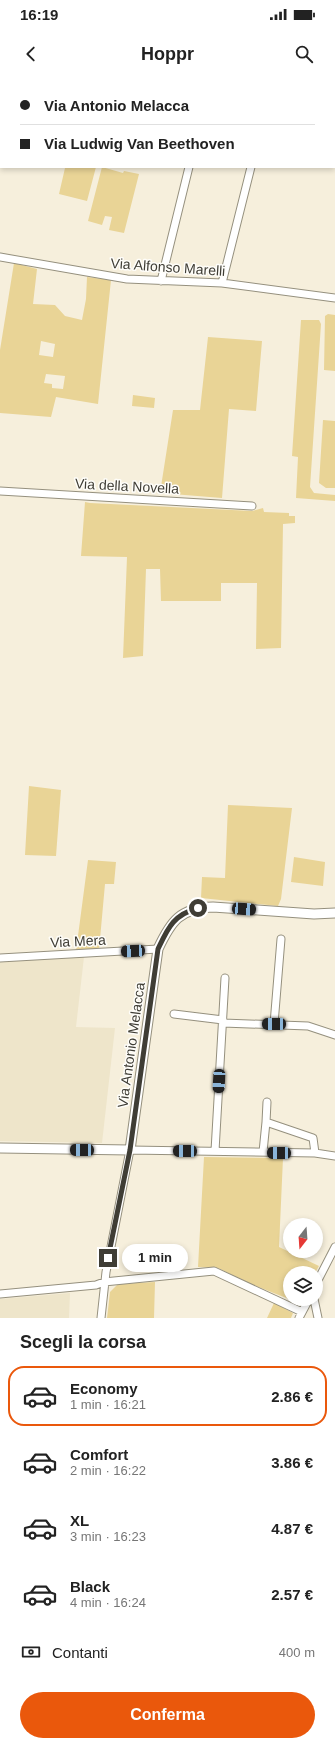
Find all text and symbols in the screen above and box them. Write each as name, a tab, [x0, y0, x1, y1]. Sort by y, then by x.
text: 16:19	[20, 6, 58, 23]
icon: back	[20, 43, 42, 65]
icon: search	[293, 43, 315, 65]
text: Hoppr	[141, 44, 194, 64]
text: Via Antonio Melacca	[44, 97, 189, 114]
text: Via Ludwig Van Beethoven	[44, 135, 235, 152]
street label: Via Alfonso Marelli	[110, 255, 226, 279]
street label: Via della Novella	[75, 475, 180, 497]
route start	[189, 899, 207, 917]
car	[232, 902, 256, 916]
street label: Via Mera	[50, 932, 106, 950]
car	[121, 944, 145, 958]
street label: Via Antonio Melacca	[114, 981, 148, 1109]
car	[262, 1018, 286, 1030]
car	[212, 1069, 226, 1093]
car	[70, 1144, 94, 1156]
car	[173, 1145, 197, 1157]
car	[267, 1147, 291, 1159]
north arrow	[283, 1218, 323, 1258]
map controls	[283, 1218, 323, 1306]
callout: 1 min	[122, 1244, 188, 1272]
route end	[99, 1249, 117, 1267]
text: 1 min	[138, 1250, 172, 1265]
button: layers	[283, 1266, 323, 1306]
text: Scegli la corsa	[20, 1332, 146, 1352]
icon: car	[22, 1378, 58, 1414]
text: Economy	[70, 1380, 138, 1397]
text: 2.86 €	[271, 1388, 313, 1405]
text: 1 min · 16:21	[70, 1397, 146, 1412]
icon: car	[22, 1444, 58, 1480]
text: Comfort	[70, 1446, 128, 1463]
text: 3.86 €	[271, 1454, 313, 1471]
text: 2 min · 16:22	[70, 1463, 146, 1478]
icon: car	[22, 1510, 58, 1546]
text: XL	[70, 1512, 89, 1529]
text: 4.87 €	[271, 1520, 313, 1537]
text: 3 min · 16:23	[70, 1529, 146, 1544]
icon: car	[22, 1576, 58, 1612]
text: Black	[70, 1578, 110, 1595]
text: 2.57 €	[271, 1586, 313, 1603]
text: 4 min · 16:24	[70, 1595, 146, 1610]
icon: cash	[20, 1641, 42, 1663]
text: Contanti	[52, 1644, 108, 1661]
text: 400 m	[279, 1645, 315, 1660]
button: Conferma	[20, 1692, 315, 1738]

